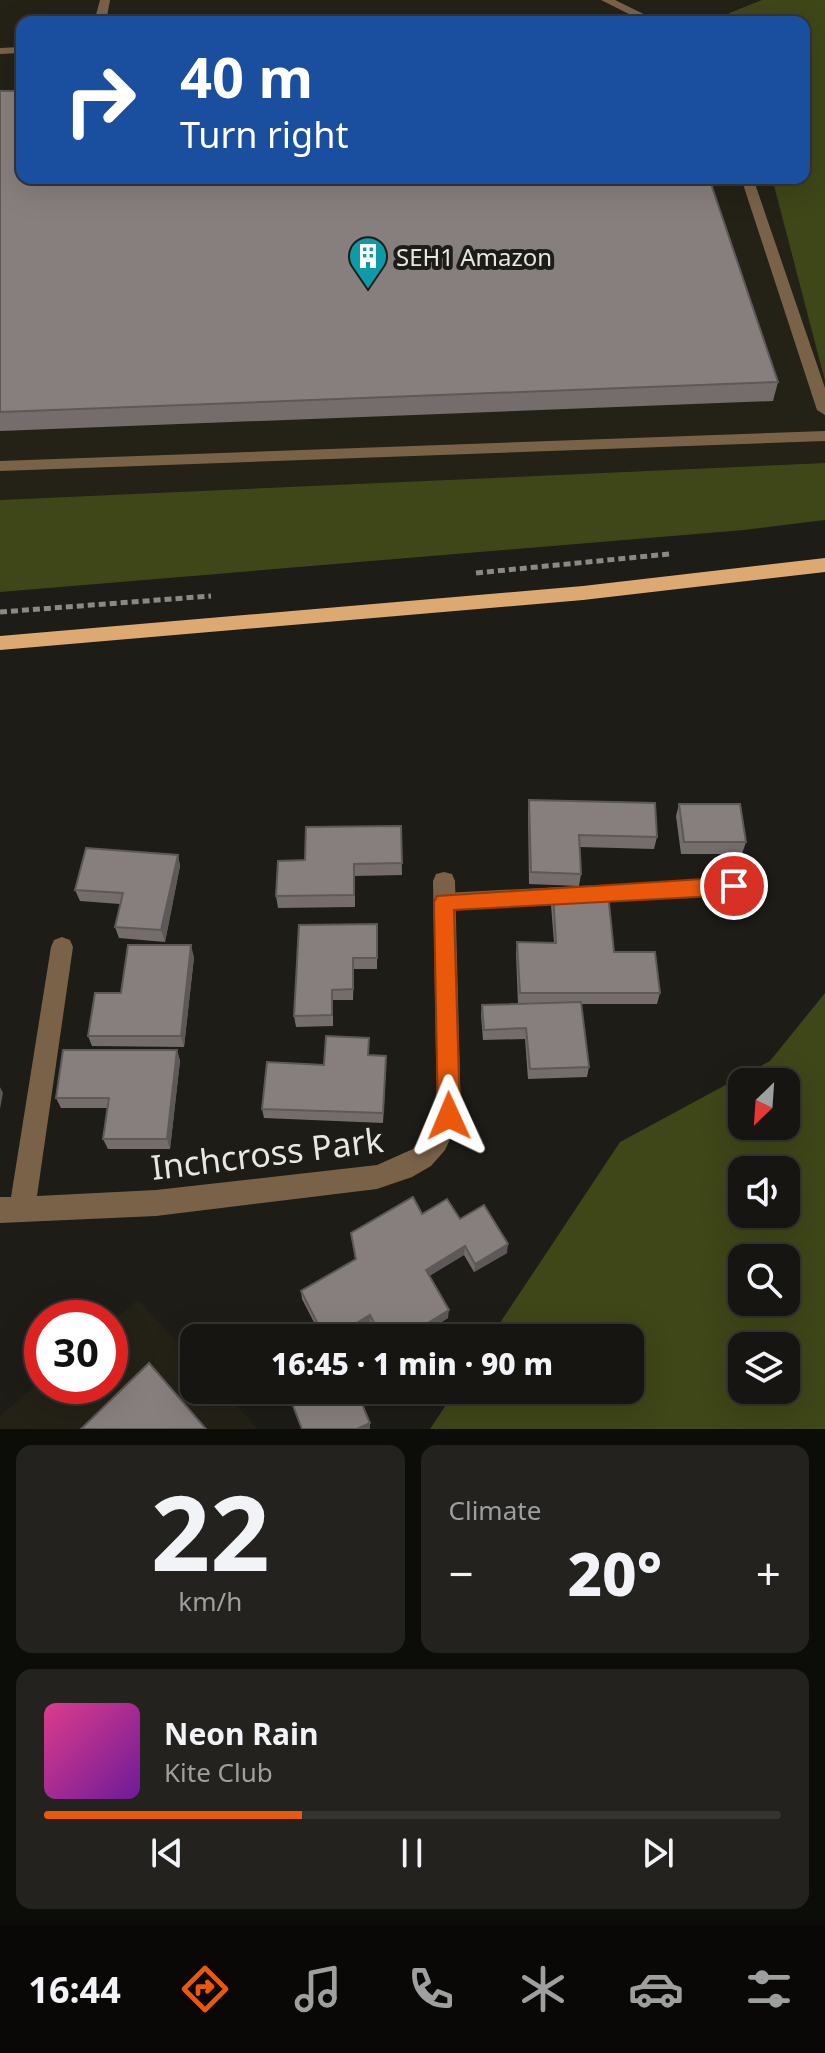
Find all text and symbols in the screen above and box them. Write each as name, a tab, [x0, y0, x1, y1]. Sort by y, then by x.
text: 40 m	[180, 38, 313, 114]
icon: right	[48, 48, 152, 152]
text: Turn right	[180, 110, 348, 159]
building icon: SEH1 Amazon	[347, 235, 389, 290]
place label: SEH1 Amazon	[396, 240, 552, 273]
pin	[700, 852, 768, 920]
icon: arrive	[712, 864, 756, 908]
north arrow	[728, 1068, 800, 1140]
map controls	[728, 1068, 800, 1404]
position arrow	[407, 1074, 491, 1158]
street label: Inchcross Park	[148, 1116, 386, 1190]
button: sound	[728, 1156, 800, 1228]
button: search	[728, 1244, 800, 1316]
speed limit sign: 30	[24, 1300, 128, 1404]
button: layers	[728, 1332, 800, 1404]
text: 16:45 · 1 min · 90 m	[271, 1343, 553, 1384]
text: 22	[151, 1460, 270, 1601]
text: Climate	[449, 1492, 541, 1528]
text: 20°	[567, 1532, 662, 1614]
text: −	[449, 1543, 474, 1603]
text: +	[756, 1543, 781, 1603]
text: km/h	[178, 1583, 242, 1619]
text: Neon Rain	[164, 1713, 318, 1754]
text: Kite Club	[164, 1754, 273, 1790]
icon: previous	[145, 1831, 189, 1875]
icon: pause	[390, 1831, 434, 1875]
icon: next	[636, 1831, 680, 1875]
icon: directions	[177, 1961, 233, 2017]
icon: music	[290, 1961, 346, 2017]
icon: phone	[403, 1961, 459, 2017]
icon: climate	[515, 1961, 571, 2017]
icon: car	[628, 1961, 684, 2017]
icon: filters	[741, 1961, 797, 2017]
text: 16:44	[28, 1965, 121, 2014]

